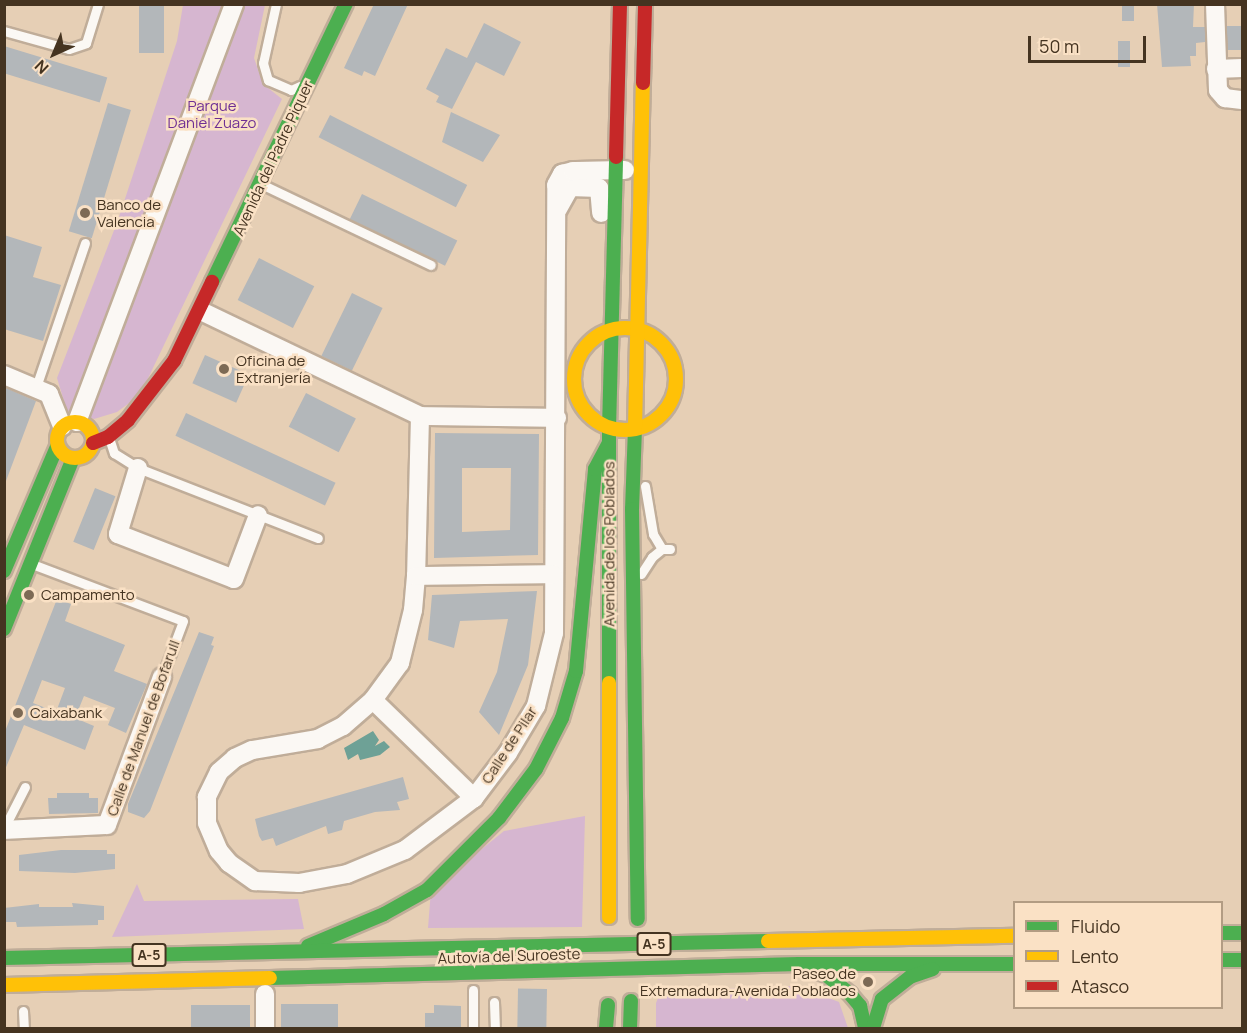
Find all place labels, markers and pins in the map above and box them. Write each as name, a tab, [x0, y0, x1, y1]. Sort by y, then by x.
place label: Banco de Valencia	[97, 195, 161, 230]
marker: Banco de Valencia	[78, 206, 92, 220]
place label: Oficina de Extranjería	[236, 351, 311, 386]
marker: Oficina de Extranjería	[217, 362, 231, 376]
place label: Campamento	[41, 586, 135, 604]
marker: Campamento	[22, 588, 36, 602]
place label: Caixabank	[30, 704, 102, 722]
marker: Caixabank	[11, 706, 25, 720]
place label: Paseo de Extremadura-Avenida Poblados	[640, 964, 856, 999]
marker: Paseo de Extremadura-Avenida Poblados	[861, 975, 875, 989]

